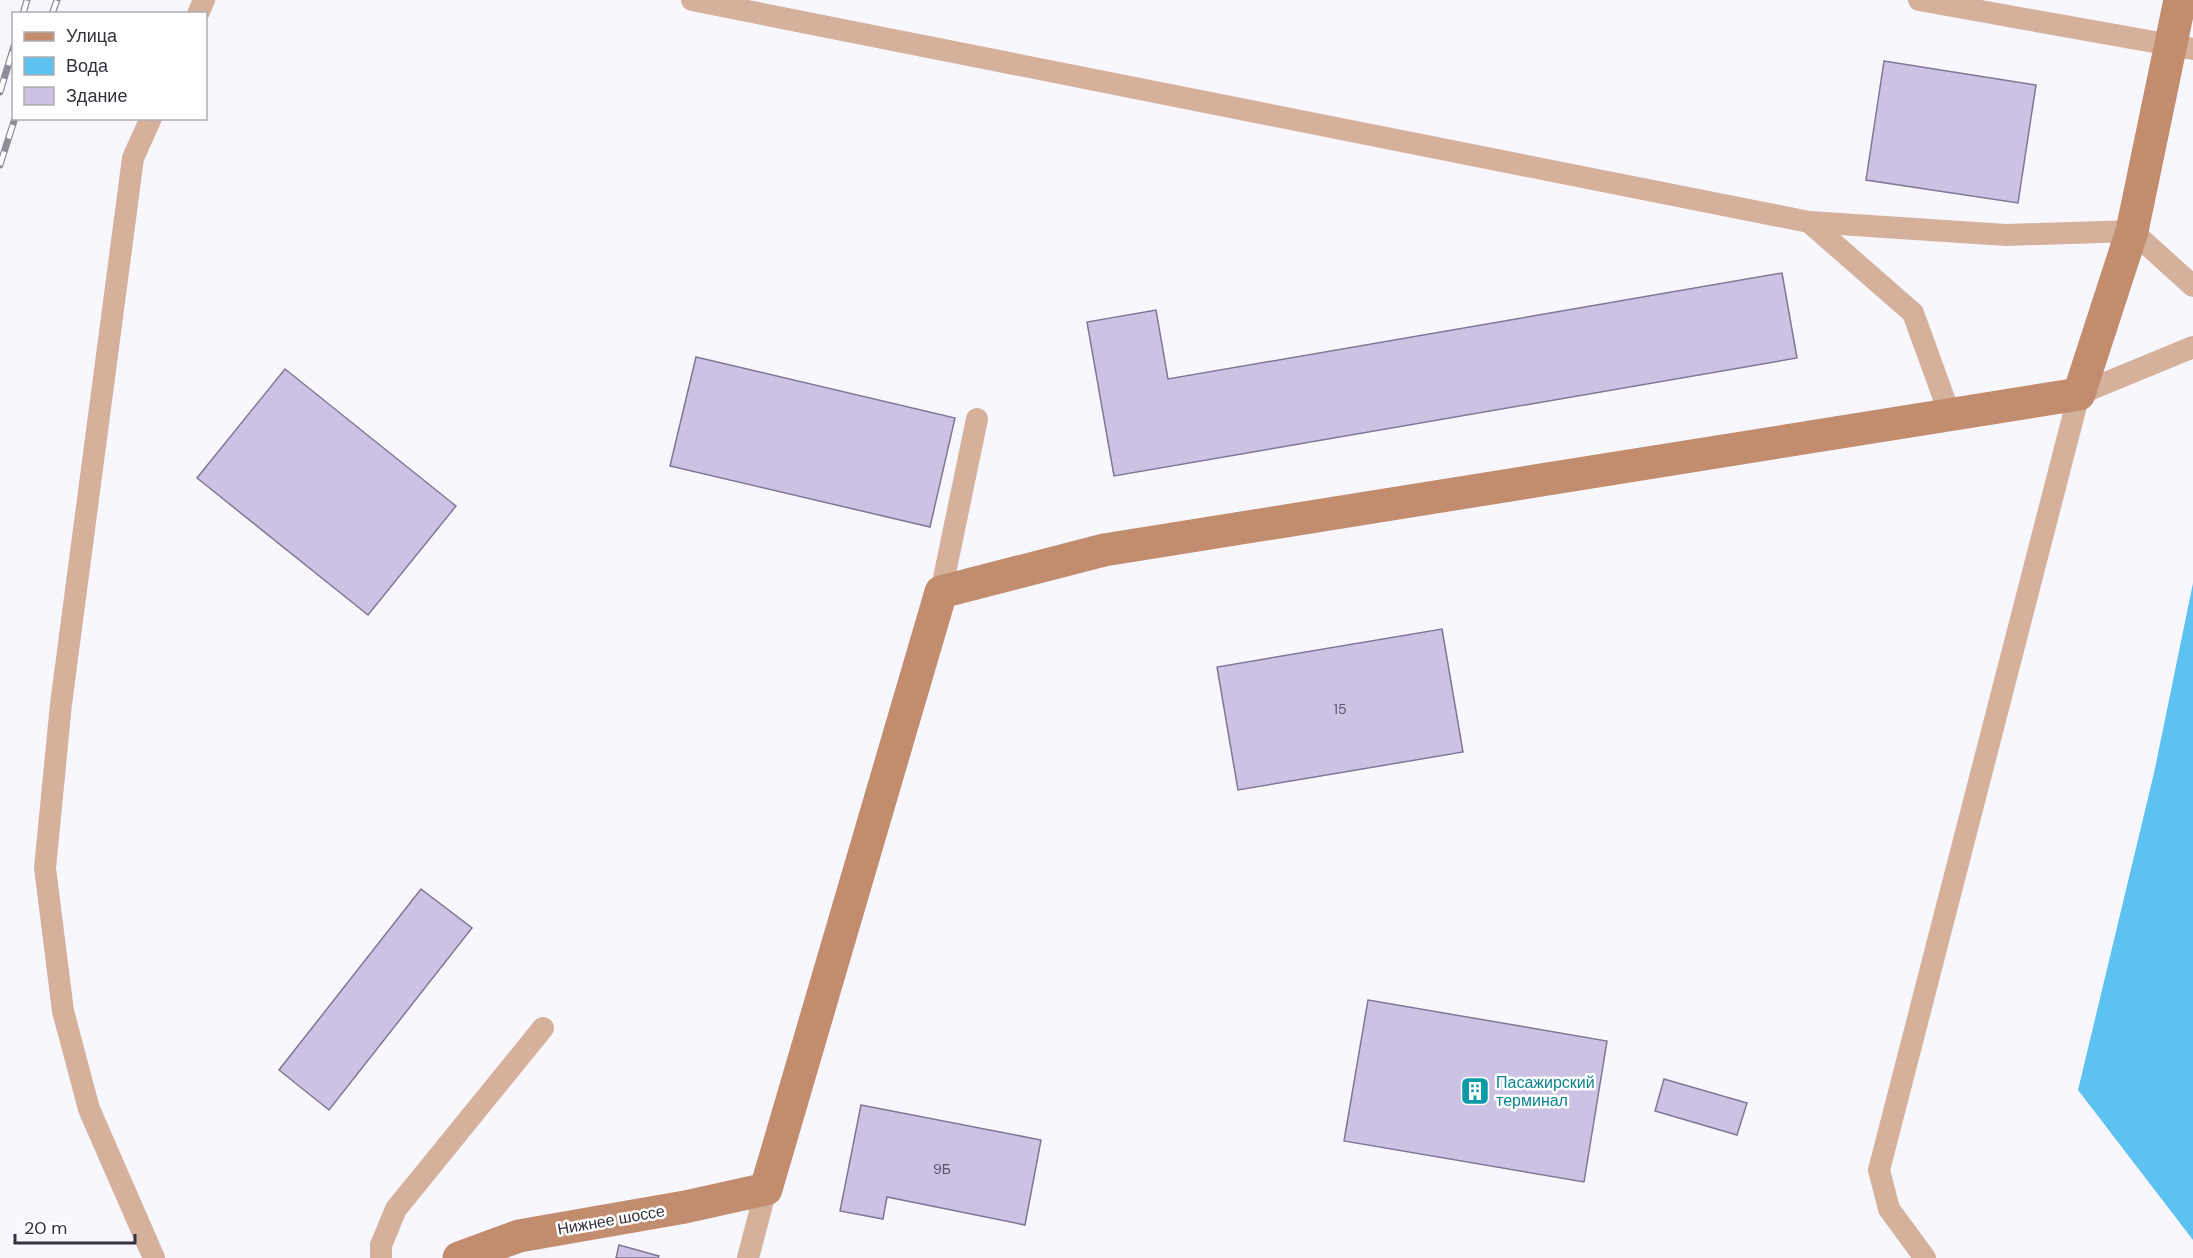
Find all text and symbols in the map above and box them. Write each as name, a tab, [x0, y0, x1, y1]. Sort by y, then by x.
legend	[12, 12, 207, 120]
text: Улица	[66, 24, 118, 48]
text: Вода	[66, 54, 109, 78]
text: Здание	[66, 84, 127, 108]
house number: 15	[1334, 700, 1346, 718]
place label: Пасажирский терминал	[1496, 1072, 1595, 1111]
building icon: Пасажирский терминал	[1459, 1075, 1491, 1107]
house number: 9Б	[933, 1160, 951, 1178]
street label: Нижнее шоссе	[556, 1200, 666, 1240]
scale bar	[15, 1207, 135, 1245]
text: 20 m	[24, 1216, 67, 1240]

